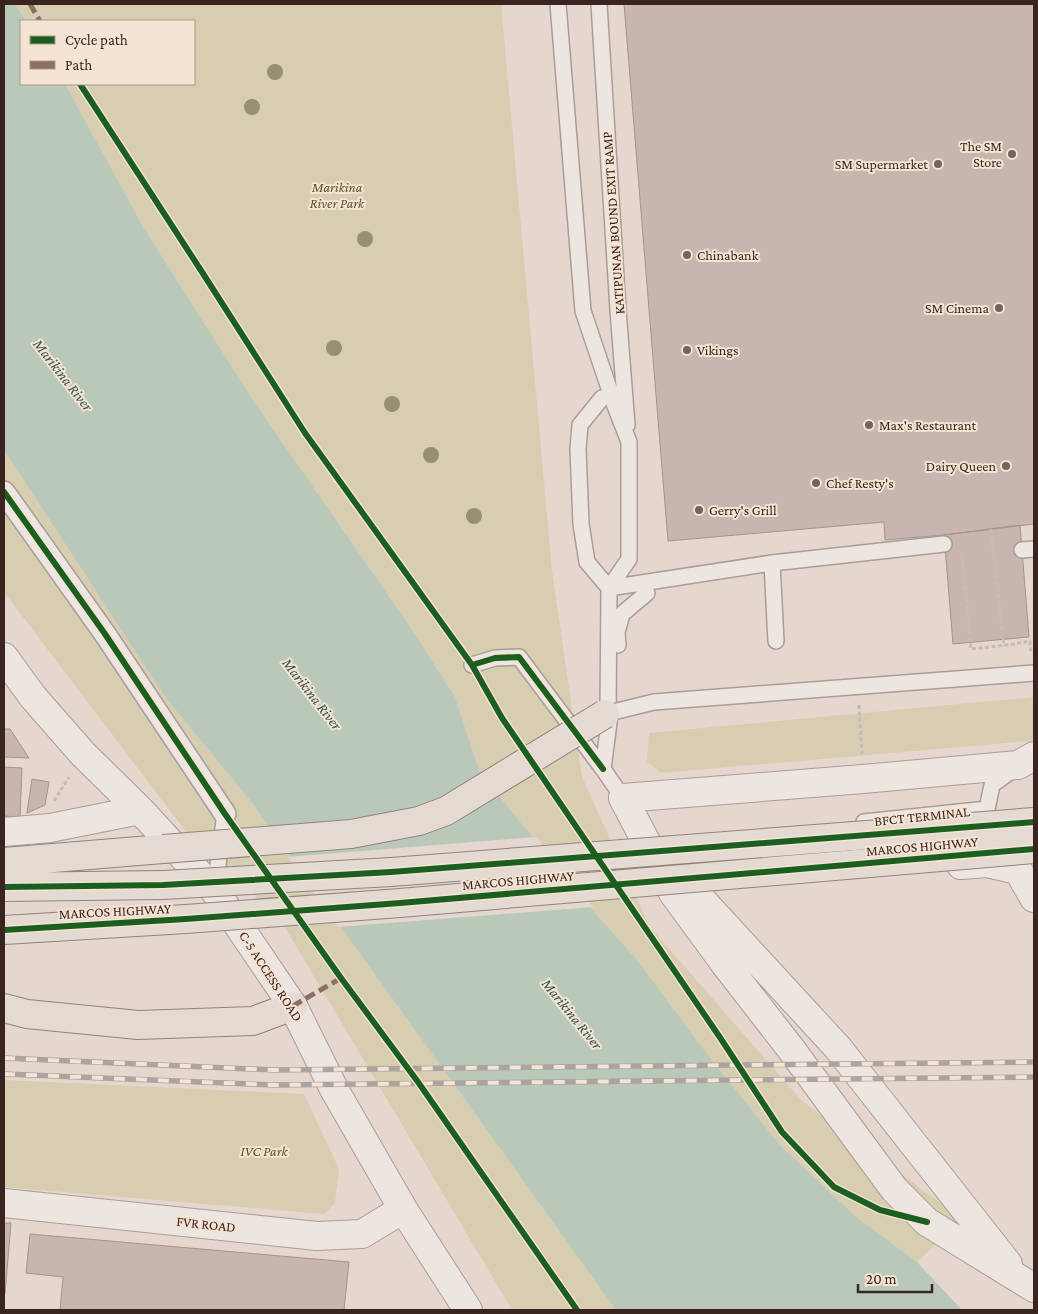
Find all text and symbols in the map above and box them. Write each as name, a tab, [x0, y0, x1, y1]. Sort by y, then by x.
legend	[20, 20, 195, 85]
text: Cycle path	[65, 32, 128, 49]
text: Path	[65, 57, 92, 73]
street label: KATIPUNAN BOUND EXIT RAMP	[599, 131, 627, 315]
place label: The SM Store	[960, 138, 1002, 170]
marker: The SM Store	[1006, 148, 1018, 160]
place label: SM Supermarket	[835, 156, 928, 172]
marker: SM Supermarket	[932, 158, 944, 170]
park label: Marikina River Park	[310, 179, 365, 211]
place label: Chinabank	[697, 247, 759, 263]
marker: Chinabank	[681, 249, 693, 261]
place label: SM Cinema	[925, 300, 990, 316]
marker: SM Cinema	[993, 302, 1005, 314]
water label: Marikina River	[30, 335, 96, 415]
place label: Vikings	[697, 342, 739, 358]
marker: Vikings	[681, 344, 693, 356]
place label: Max's Restaurant	[879, 417, 976, 433]
marker: Max's Restaurant	[863, 419, 875, 431]
place label: Dairy Queen	[926, 458, 996, 474]
marker: Dairy Queen	[1000, 460, 1012, 472]
place label: Chef Resty's	[826, 475, 894, 491]
marker: Chef Resty's	[810, 477, 822, 489]
place label: Gerry's Grill	[709, 502, 777, 518]
marker: Gerry's Grill	[693, 504, 705, 516]
water label: Marikina River	[279, 654, 345, 734]
street label: BFCT TERMINAL	[873, 803, 971, 829]
street label: MARCOS HIGHWAY	[865, 833, 979, 859]
street label: MARCOS HIGHWAY	[461, 867, 575, 893]
street label: MARCOS HIGHWAY	[58, 900, 172, 922]
street label: C-5 ACCESS ROAD	[236, 928, 306, 1024]
water label: Marikina River	[538, 975, 606, 1053]
park label: IVC Park	[240, 1143, 288, 1159]
street label: FVR ROAD	[176, 1213, 236, 1235]
scale bar	[858, 1262, 932, 1294]
text: 20 m	[866, 1271, 897, 1287]

